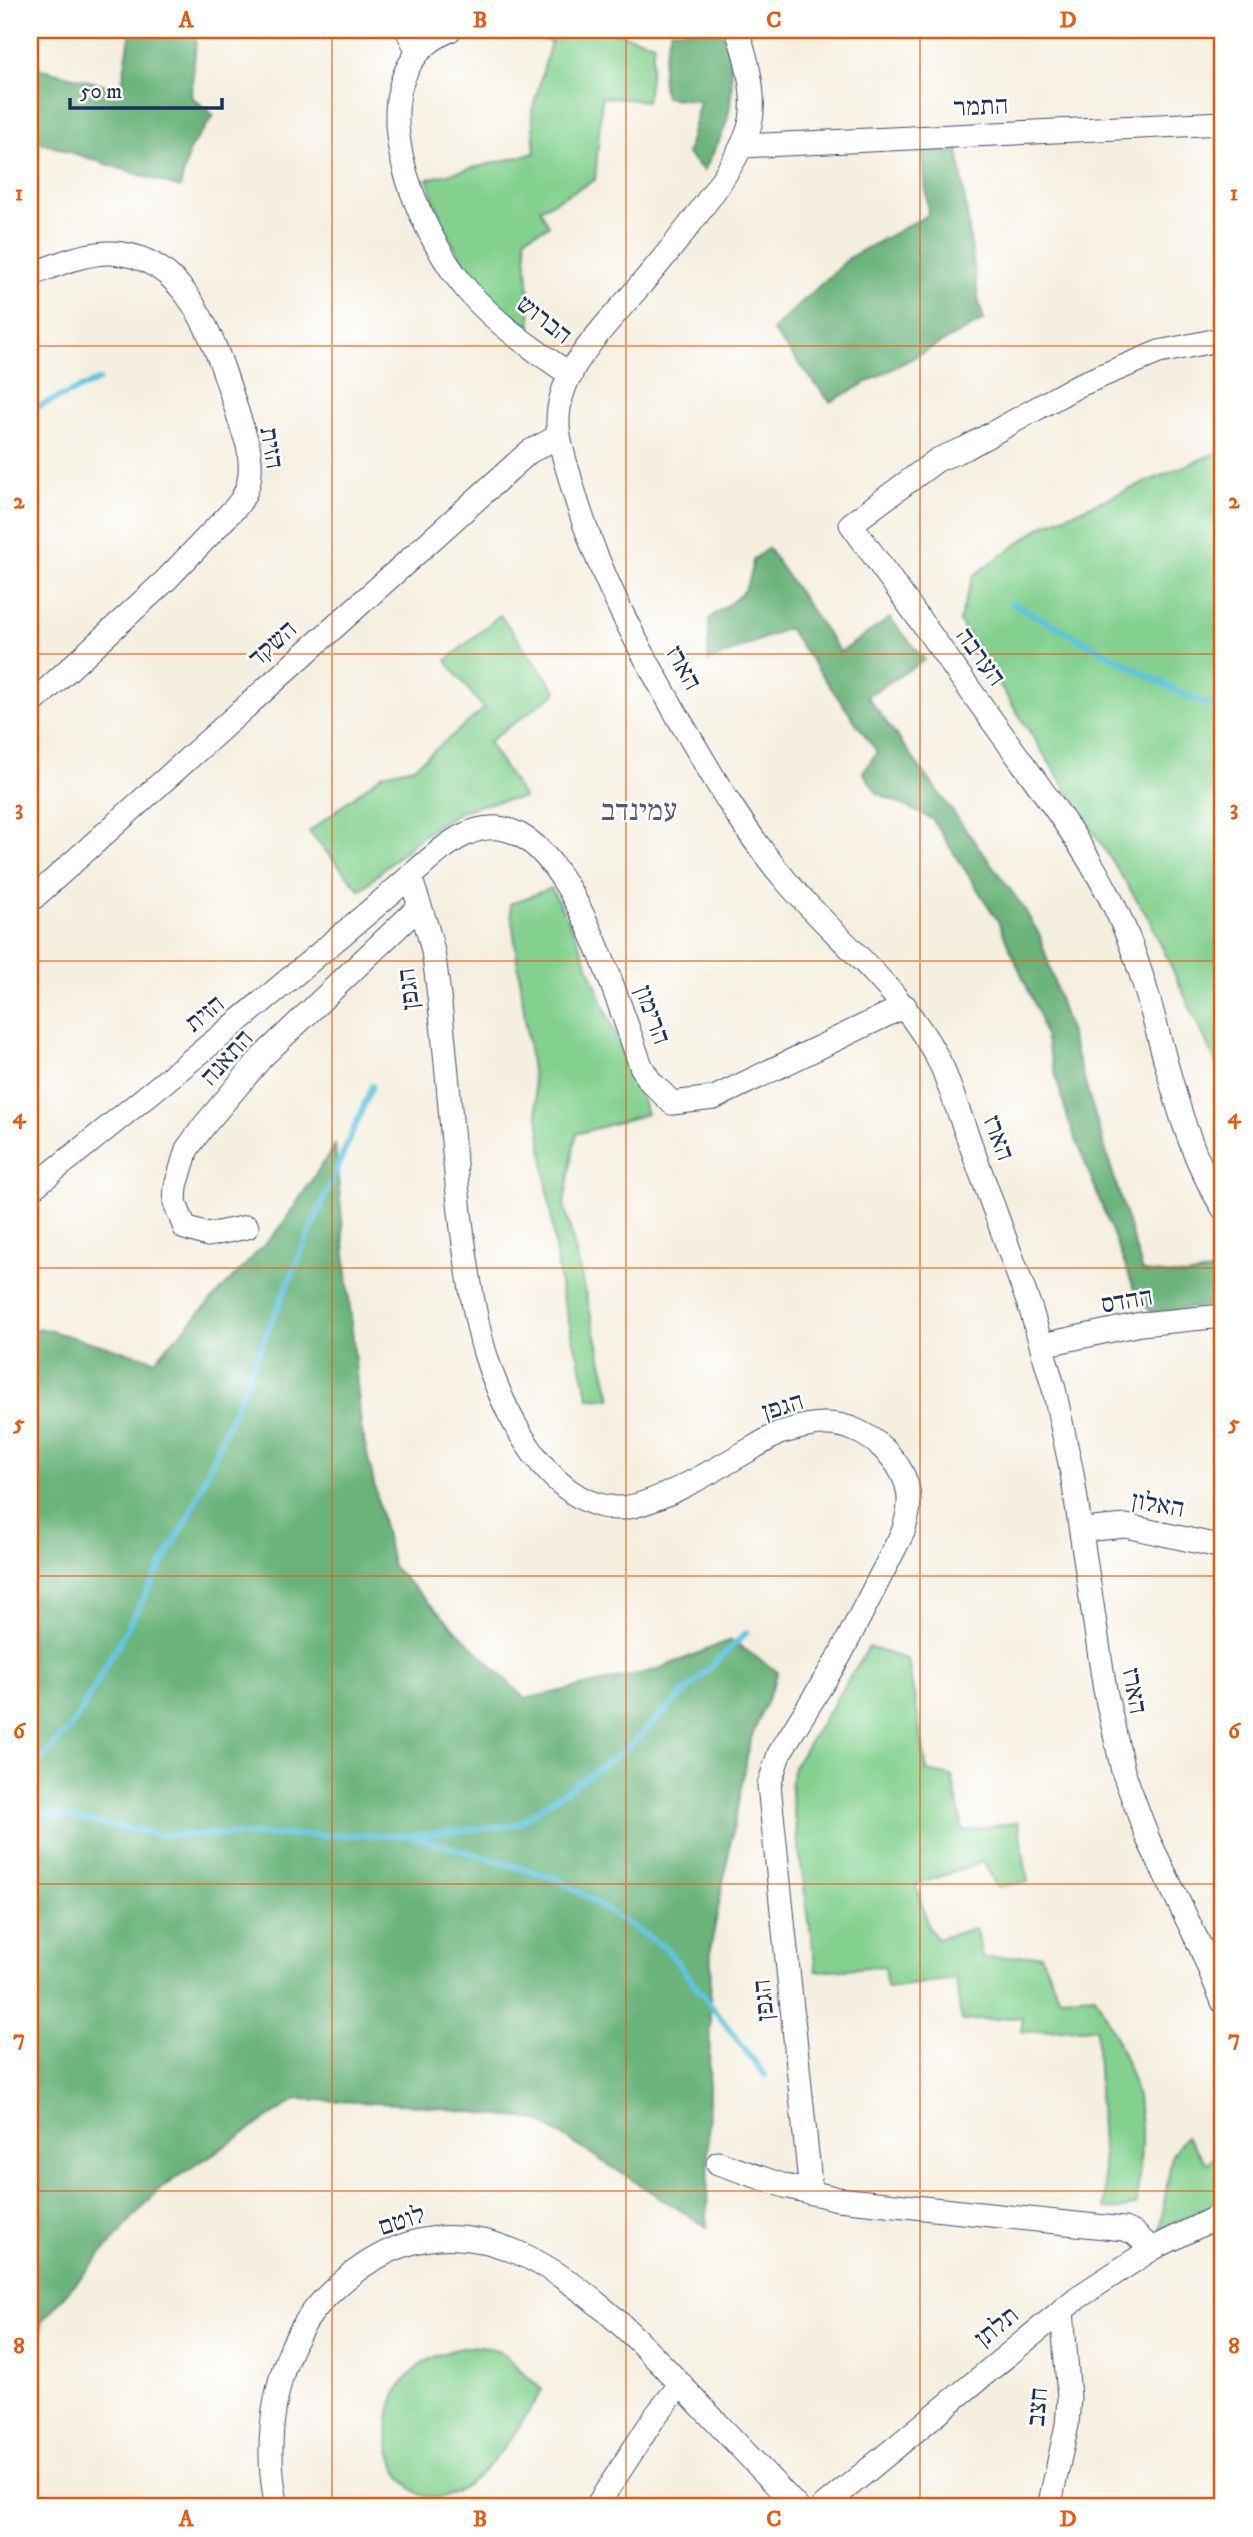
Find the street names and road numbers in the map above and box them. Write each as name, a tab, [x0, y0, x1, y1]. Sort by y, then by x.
street label: התמר	[953, 89, 1009, 125]
street label: הברוש	[509, 288, 579, 352]
street label: הזית	[251, 425, 291, 471]
street label: השקד	[242, 614, 304, 674]
street label: הערבה	[948, 621, 1012, 693]
street label: הארז	[657, 640, 709, 696]
street label: הגפן	[390, 966, 428, 1012]
street label: הרימון	[626, 981, 678, 1049]
street label: הזית	[178, 988, 232, 1040]
street label: התאנה	[193, 1023, 261, 1093]
street label: הארז	[975, 1111, 1021, 1165]
street label: ההדס	[1099, 1280, 1155, 1322]
street label: הגפן	[758, 1385, 808, 1429]
street label: האלון	[1129, 1484, 1187, 1526]
street label: הארז	[1114, 1665, 1154, 1717]
street label: הגפן	[745, 1978, 783, 2022]
street label: לוטם	[374, 2198, 430, 2244]
street label: תלתן	[968, 2299, 1026, 2355]
street label: חצב	[1020, 2386, 1056, 2428]

